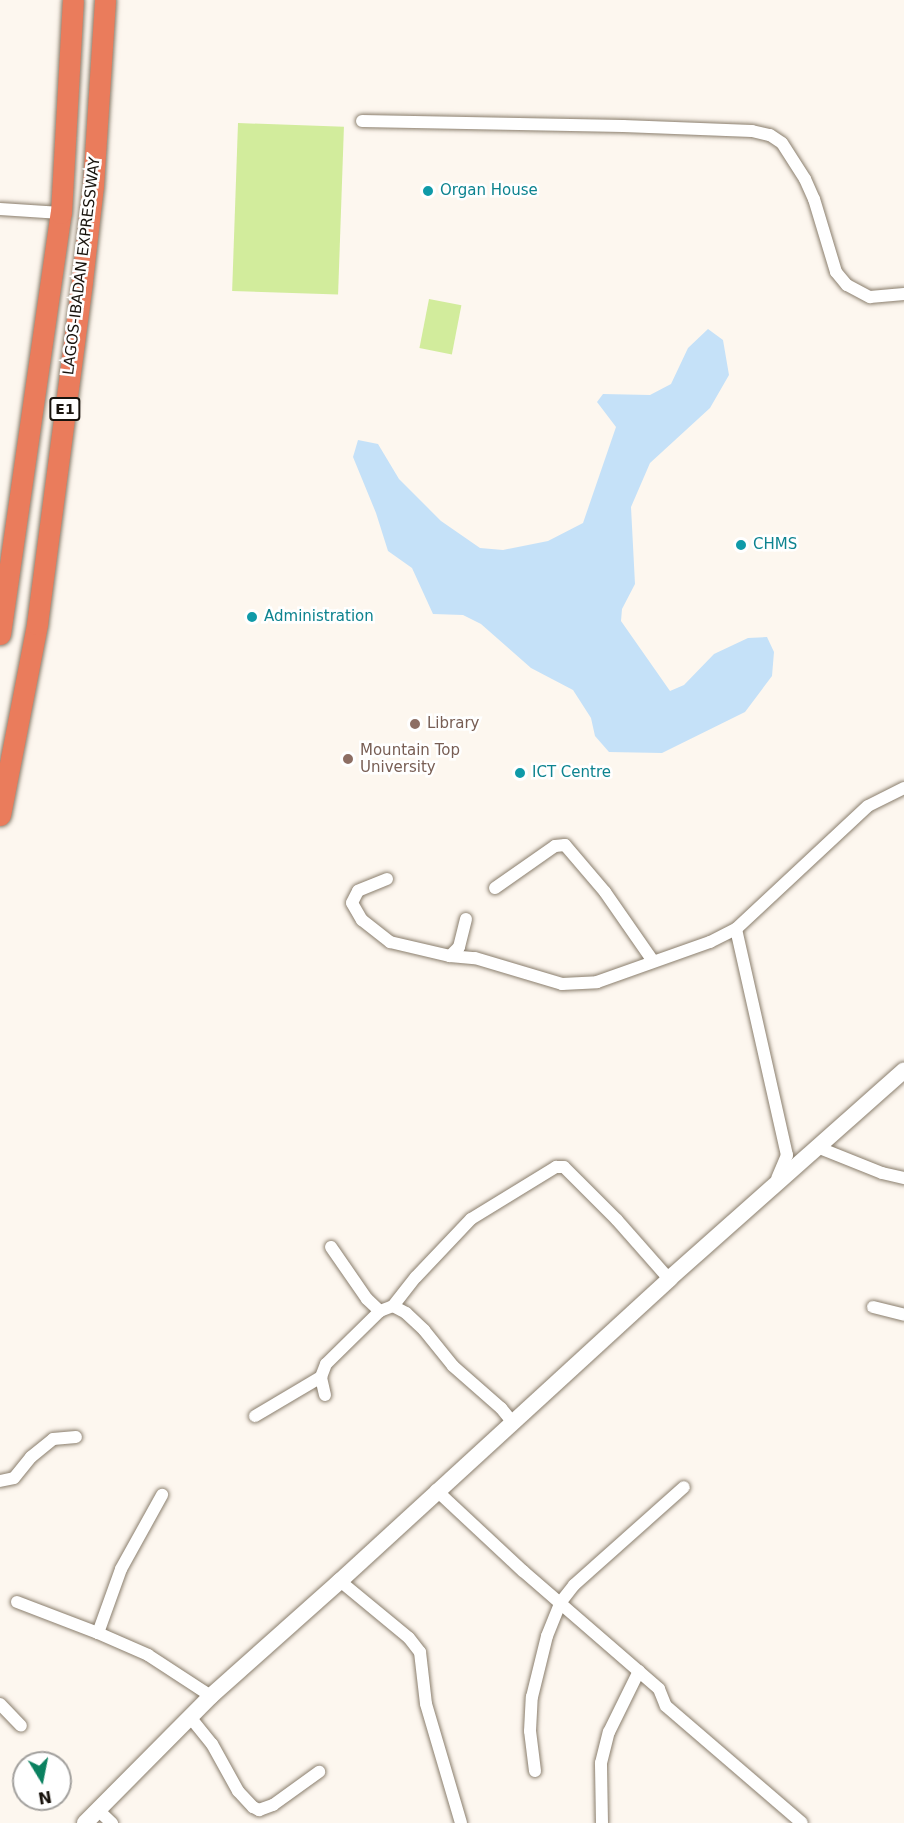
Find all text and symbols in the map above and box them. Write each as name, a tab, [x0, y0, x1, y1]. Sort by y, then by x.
street label: LAGOS-IBADAN EXPRESSWAY	[60, 156, 104, 376]
place label: Organ House	[440, 182, 538, 200]
marker: Organ House	[421, 184, 435, 198]
road number: E1	[48, 398, 82, 420]
place label: CHMS	[753, 536, 797, 554]
marker: CHMS	[734, 538, 748, 552]
place label: Administration	[264, 608, 374, 626]
marker: Administration	[245, 610, 259, 624]
place label: Library	[427, 715, 479, 733]
marker: Library	[408, 717, 422, 731]
place label: Mountain Top University	[360, 741, 460, 776]
marker: Mountain Top University	[341, 752, 355, 766]
place label: ICT Centre	[532, 764, 611, 782]
marker: ICT Centre	[513, 766, 527, 780]
north arrow	[12, 1751, 72, 1811]
text: N	[37, 1787, 53, 1808]

